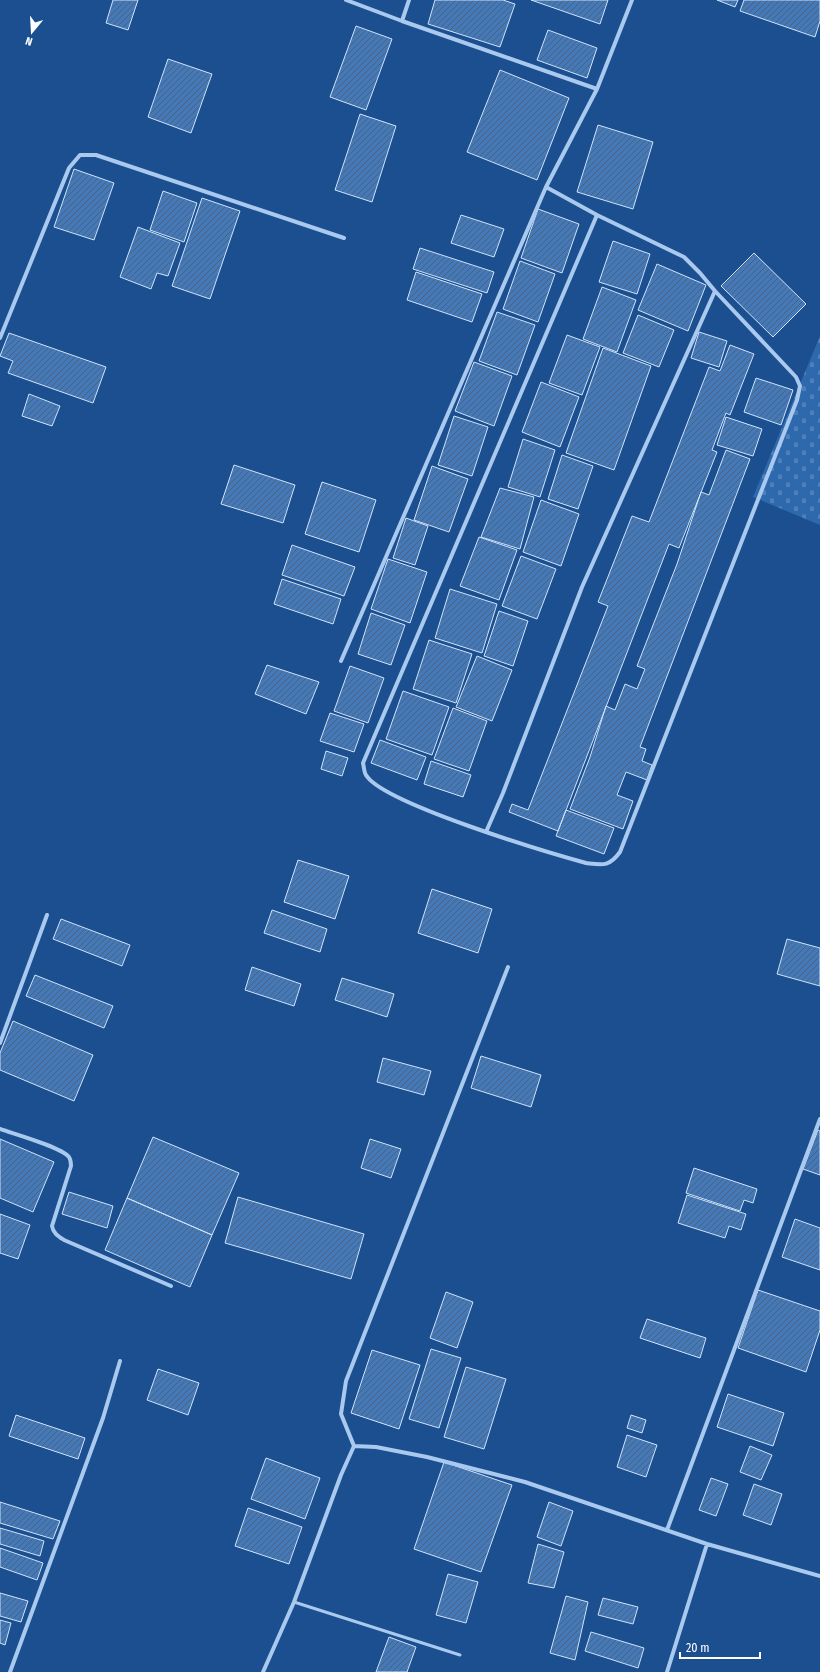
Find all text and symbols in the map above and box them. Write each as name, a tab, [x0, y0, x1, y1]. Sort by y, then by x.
north arrow	[12, 12, 52, 52]
text: N	[24, 34, 34, 48]
scale bar	[680, 1634, 760, 1660]
text: 20 m	[686, 1641, 710, 1655]

